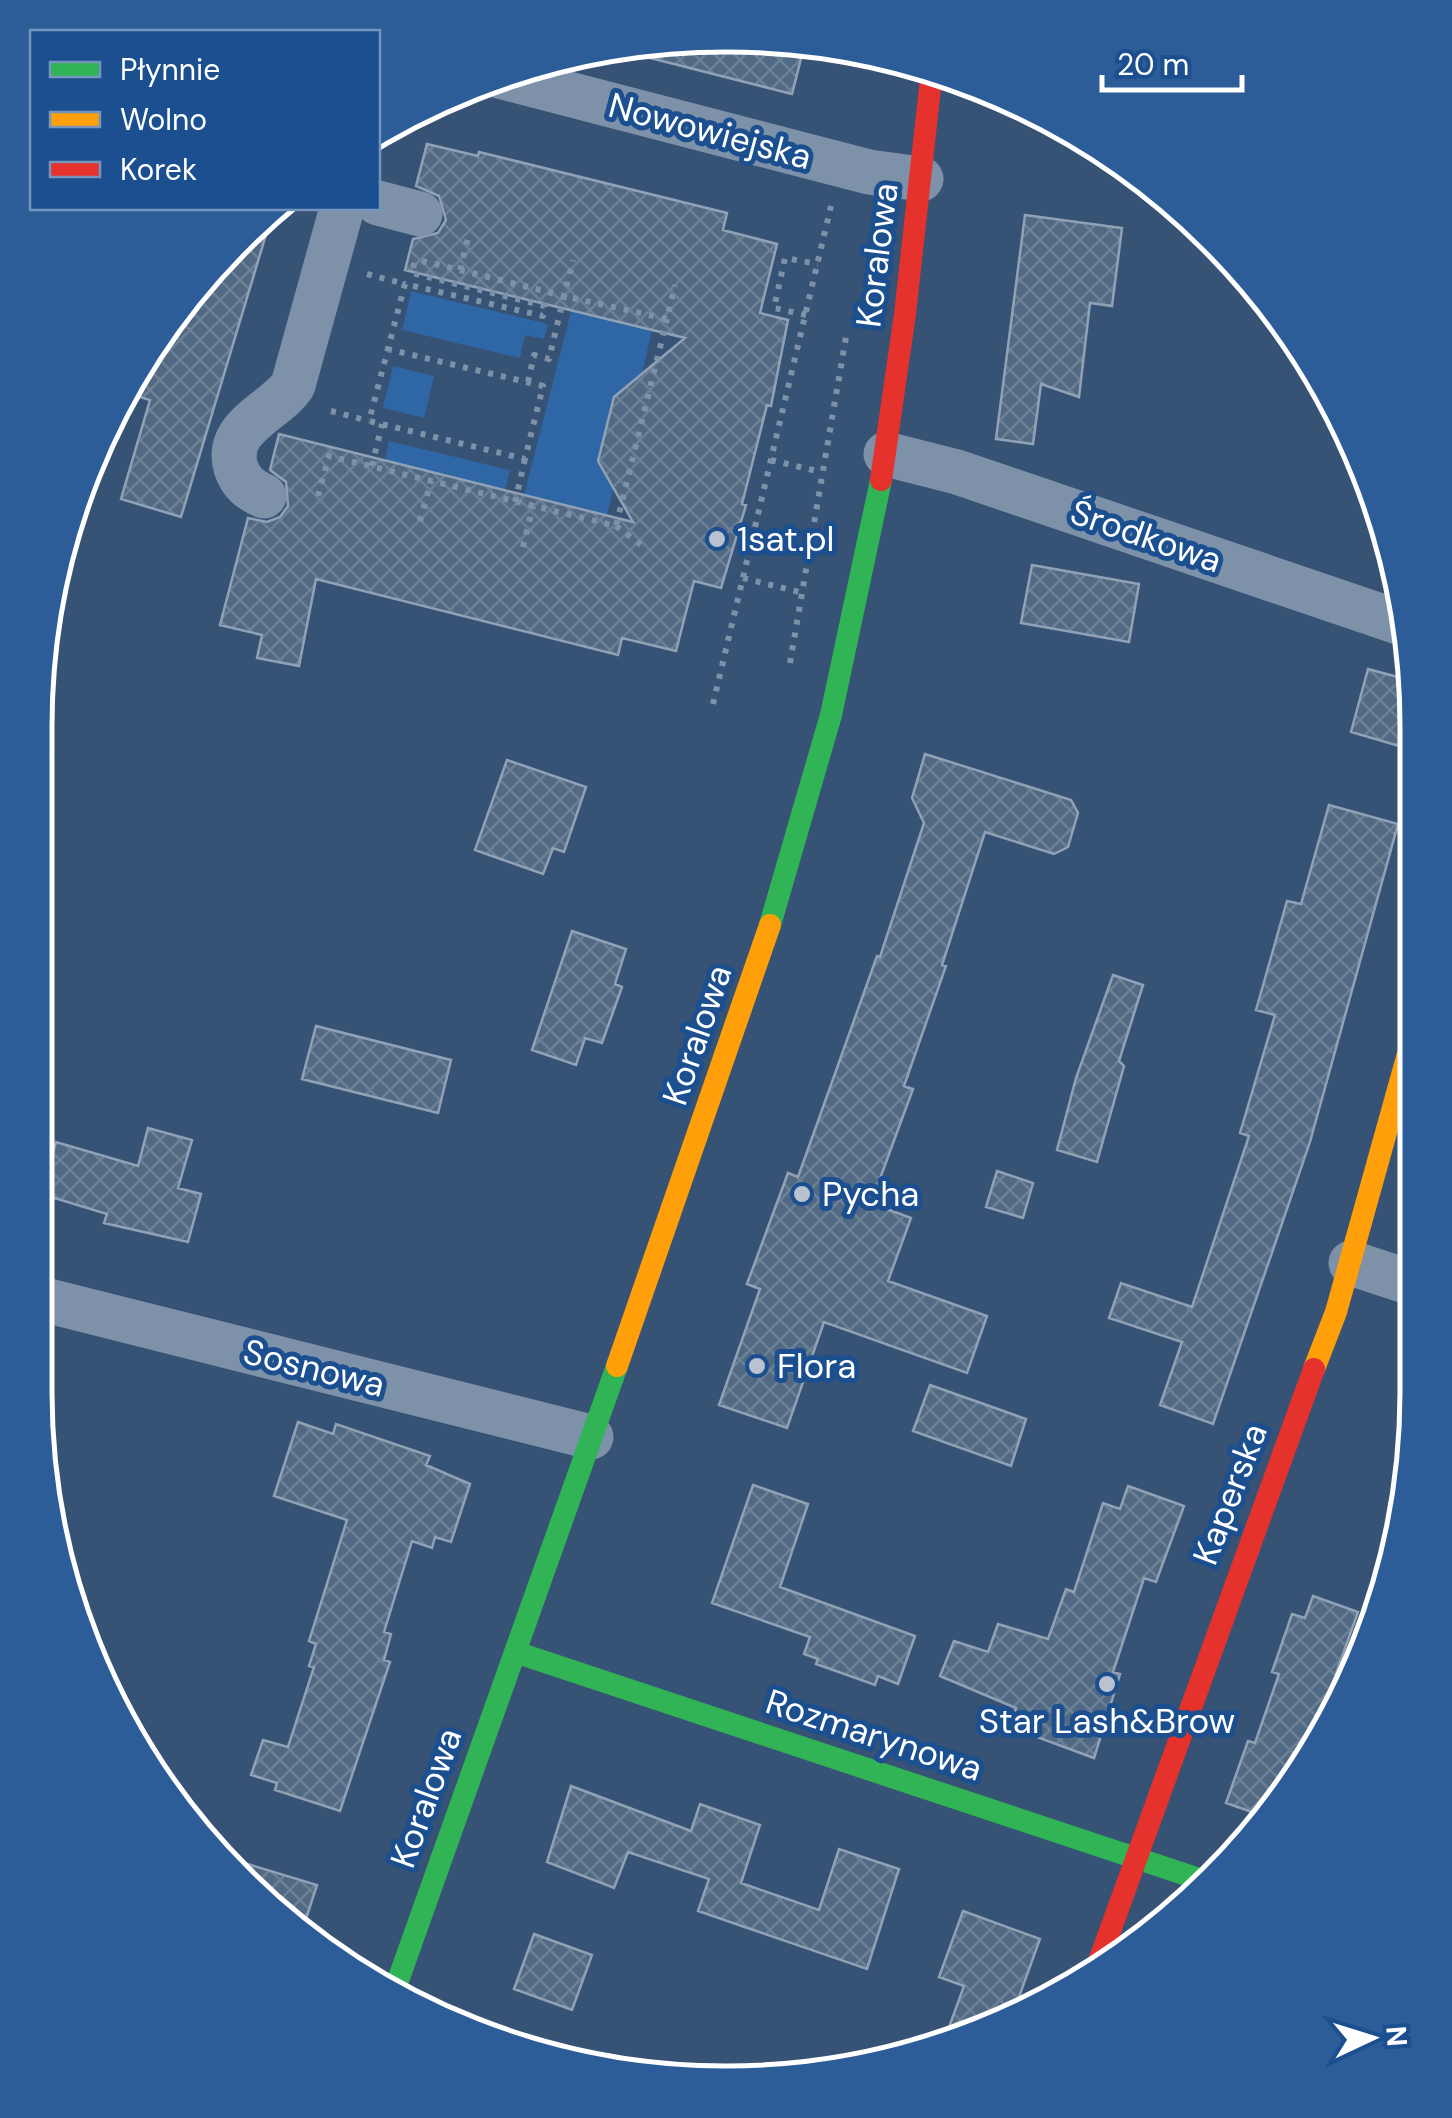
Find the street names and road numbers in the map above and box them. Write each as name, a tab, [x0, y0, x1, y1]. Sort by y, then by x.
street label: Nowowiejska	[604, 82, 816, 180]
street label: Koralowa	[845, 180, 909, 330]
street label: Środkowa	[1064, 489, 1228, 583]
street label: Koralowa	[652, 959, 742, 1111]
street label: Sosnowa	[239, 1328, 389, 1408]
street label: Kaperska	[1182, 1417, 1278, 1571]
street label: Rozmarynowa	[760, 1678, 988, 1792]
street label: Koralowa	[380, 1722, 472, 1874]

